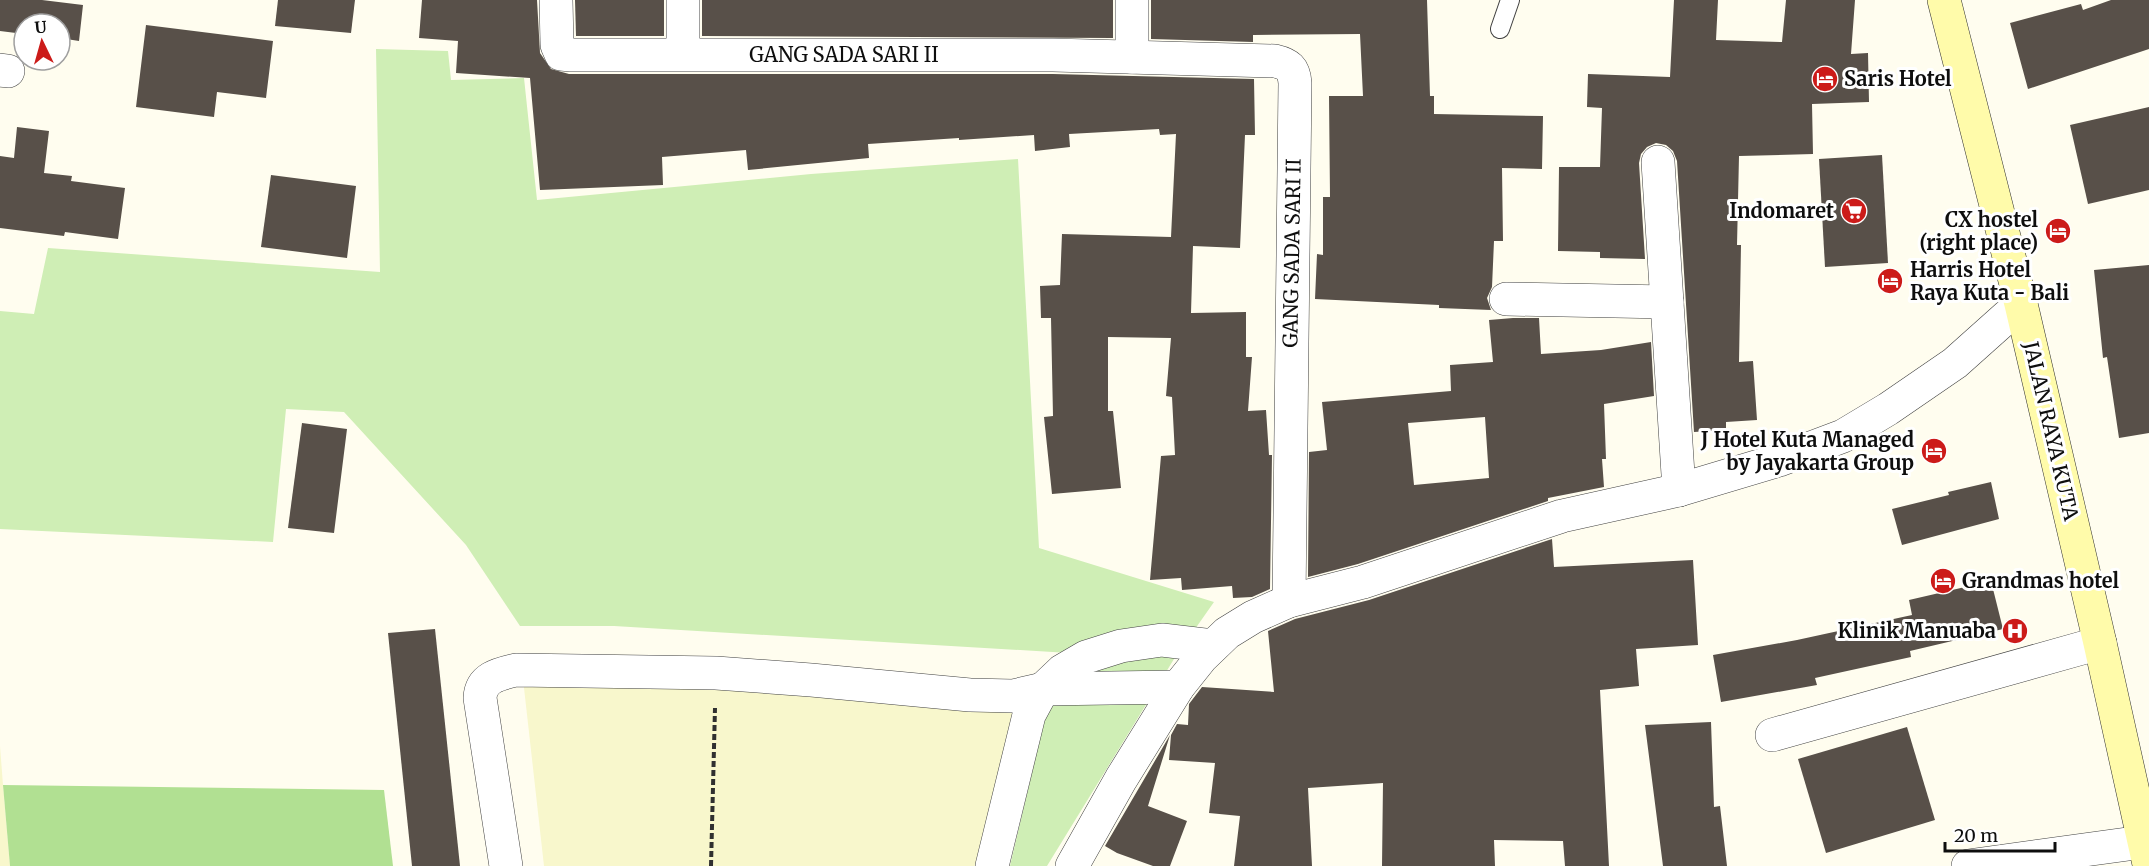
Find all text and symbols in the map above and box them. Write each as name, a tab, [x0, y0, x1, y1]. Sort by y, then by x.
north arrow	[12, 12, 72, 72]
text: U	[34, 17, 48, 38]
street label: GANG SADA SARI II	[749, 42, 939, 67]
hotel icon: Saris Hotel	[1810, 64, 1840, 94]
place label: Saris Hotel	[1844, 66, 1952, 91]
street label: GANG SADA SARI II	[1277, 158, 1306, 348]
supermarket icon: Indomaret	[1839, 196, 1869, 226]
place label: Indomaret	[1729, 198, 1834, 223]
place label: CX hostel (right place)	[1919, 207, 2038, 255]
hotel icon: CX hostel (right place)	[2043, 216, 2073, 246]
place label: Harris Hotel Raya Kuta - Bali	[1910, 257, 2069, 305]
hotel icon: Harris Hotel Raya Kuta - Bali	[1875, 266, 1905, 296]
street label: JALAN RAYA KUTA	[2019, 338, 2084, 524]
place label: J Hotel Kuta Managed by Jayakarta Group	[1700, 427, 1914, 475]
hotel icon: J Hotel Kuta Managed by Jayakarta Group	[1919, 436, 1949, 466]
hotel icon: Grandmas hotel	[1928, 566, 1958, 596]
place label: Grandmas hotel	[1962, 568, 2119, 593]
hospital icon: Klinik Manuaba	[2000, 616, 2030, 646]
place label: Klinik Manuaba	[1837, 618, 1996, 643]
scale bar	[1945, 815, 2054, 853]
text: 20 m	[1954, 824, 1998, 847]

